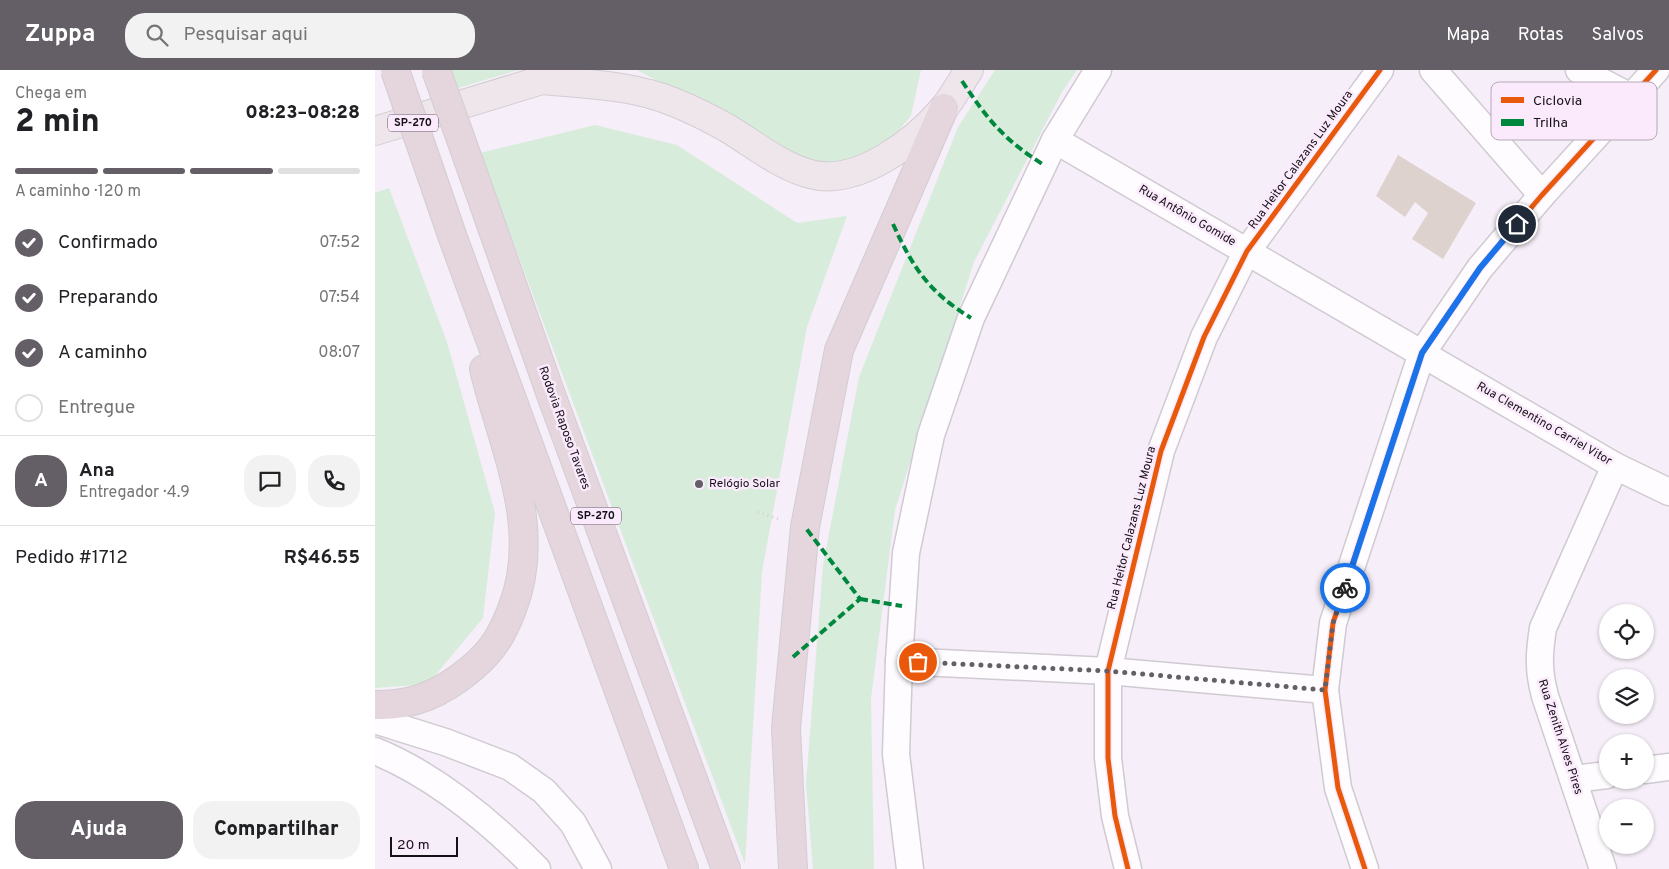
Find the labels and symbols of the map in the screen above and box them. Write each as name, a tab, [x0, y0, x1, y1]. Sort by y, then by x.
legend	[1491, 82, 1657, 140]
street label: Rua Heitor Calazans Luz Moura	[1245, 87, 1357, 233]
text: Ciclovia	[1533, 93, 1582, 110]
road number: SP-270	[388, 114, 438, 132]
text: Trilha	[1533, 115, 1568, 132]
street label: Rua Antônio Gomide	[1135, 182, 1239, 250]
pin	[1496, 203, 1538, 245]
street label: Rodovia Raposo Tavares	[534, 364, 594, 492]
street label: Rua Clementino Carriel Vitor	[1473, 379, 1615, 469]
street label: Rua Heitor Calazans Luz Moura	[1104, 445, 1160, 611]
place label: Relógio Solar	[709, 476, 781, 492]
marker: Relógio Solar	[693, 478, 705, 490]
road number: SP-270	[571, 508, 621, 524]
courier	[1320, 563, 1370, 613]
pin	[897, 641, 939, 683]
street label: Rua Zenith Alves Pires	[1534, 677, 1586, 797]
scale bar	[390, 834, 457, 857]

